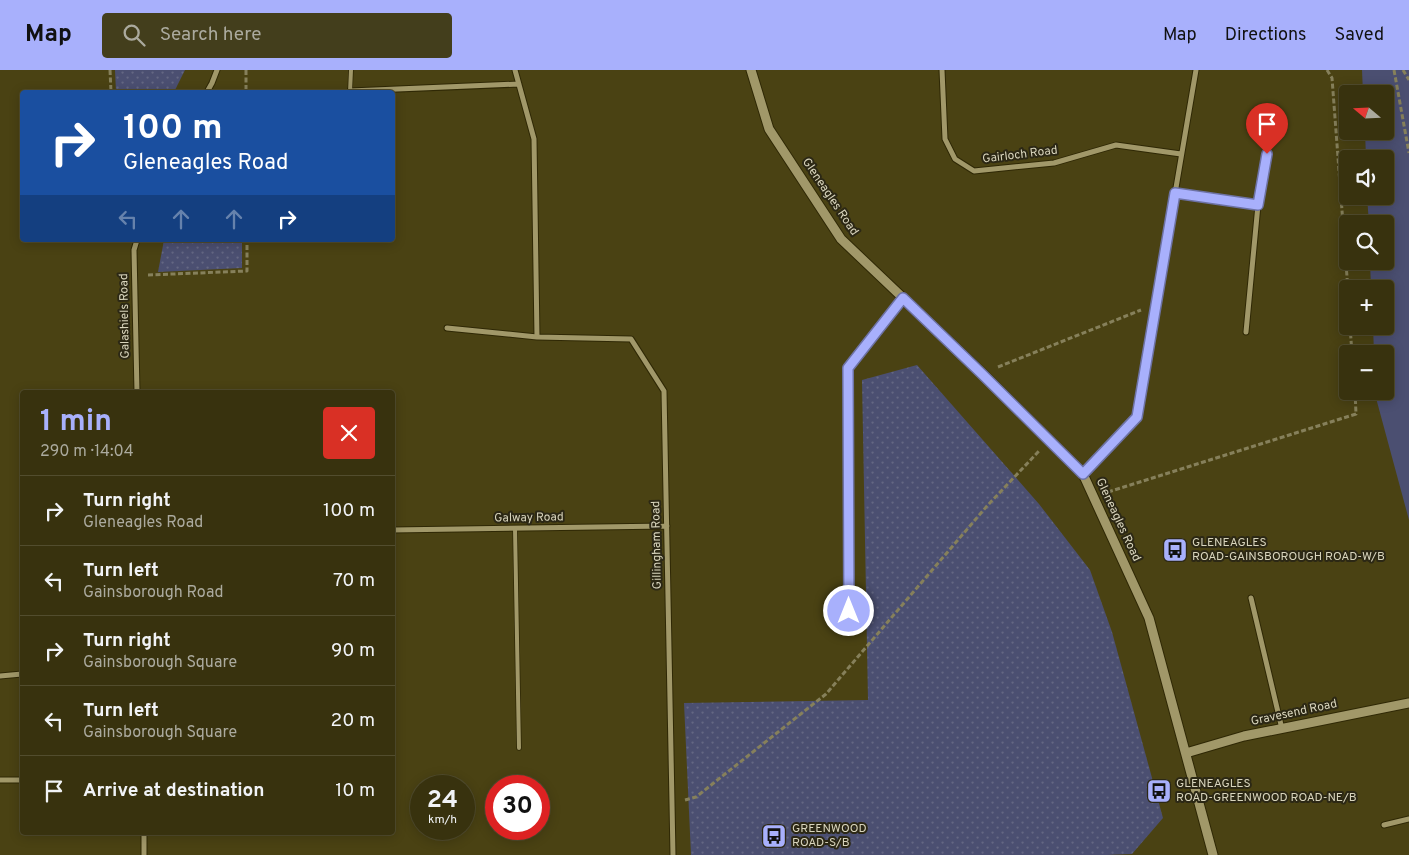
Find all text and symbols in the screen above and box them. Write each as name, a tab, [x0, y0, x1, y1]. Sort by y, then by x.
search box	[102, 13, 452, 58]
text: Map	[25, 20, 72, 50]
icon: search	[120, 21, 148, 49]
text: Search here	[160, 23, 261, 47]
text: Map	[1163, 24, 1197, 47]
text: Directions	[1225, 24, 1307, 47]
text: Saved	[1335, 24, 1384, 47]
north arrow	[1339, 85, 1394, 140]
map controls	[1339, 85, 1394, 400]
pin	[1246, 103, 1288, 154]
text: 100 m	[123, 107, 223, 151]
icon: right	[40, 110, 105, 175]
icon: arrive	[1253, 110, 1281, 138]
street label: Gairloch Road	[981, 142, 1059, 168]
text: Gleneagles Road	[123, 150, 288, 177]
button: sound	[1339, 150, 1394, 205]
street label: Gleneagles Road	[798, 155, 862, 239]
icon: left	[114, 205, 142, 233]
icon: ahead	[167, 205, 195, 233]
icon: ahead	[220, 205, 248, 233]
icon: right	[273, 205, 301, 233]
button: search	[1339, 215, 1394, 270]
street label: Galashiels Road	[116, 273, 134, 359]
button: +	[1339, 280, 1394, 335]
button: −	[1339, 345, 1394, 400]
text: 1 min	[40, 404, 112, 441]
button: close	[323, 407, 375, 459]
text: 290 m · 14:04	[40, 442, 134, 462]
street label: Gleneagles Road	[1092, 476, 1144, 564]
text: Turn right	[83, 489, 171, 513]
icon: right	[40, 497, 68, 525]
text: 100 m	[323, 499, 375, 523]
street label: Gillingham Road	[648, 501, 666, 589]
street label: Galway Road	[494, 509, 564, 527]
text: Gleneagles Road	[83, 513, 203, 533]
place label: GLENEAGLES ROAD-GAINSBOROUGH ROAD-W/B	[1192, 535, 1385, 565]
bus stop icon: GLENEAGLES ROAD-GAINSBOROUGH ROAD-W/B	[1162, 537, 1188, 563]
text: Turn left	[83, 559, 159, 583]
icon: left	[40, 567, 68, 595]
text: 70 m	[333, 569, 375, 593]
text: Gainsborough Road	[83, 583, 224, 603]
position arrow	[822, 584, 874, 636]
text: Turn right	[83, 629, 171, 653]
icon: right	[40, 637, 68, 665]
text: 90 m	[331, 639, 375, 663]
text: Gainsborough Square	[83, 653, 237, 673]
street label: Gravesend Road	[1249, 696, 1339, 730]
text: Turn left	[83, 699, 159, 723]
icon: left	[40, 707, 68, 735]
text: 20 m	[331, 709, 375, 733]
text: Gainsborough Square	[83, 723, 237, 743]
speed limit sign: 30	[485, 775, 550, 840]
place label: GLENEAGLES ROAD-GREENWOOD ROAD-NE/B	[1176, 776, 1357, 806]
icon: arrive	[40, 777, 68, 805]
bus stop icon: GLENEAGLES ROAD-GREENWOOD ROAD-NE/B	[1146, 778, 1172, 804]
text: Arrive at destination	[83, 779, 264, 803]
text: 10 m	[335, 779, 375, 803]
text: 24	[427, 785, 458, 817]
text: km/h	[428, 812, 457, 828]
place label: GREENWOOD ROAD-S/B	[792, 821, 867, 851]
bus stop icon: GREENWOOD ROAD-S/B	[761, 823, 787, 849]

